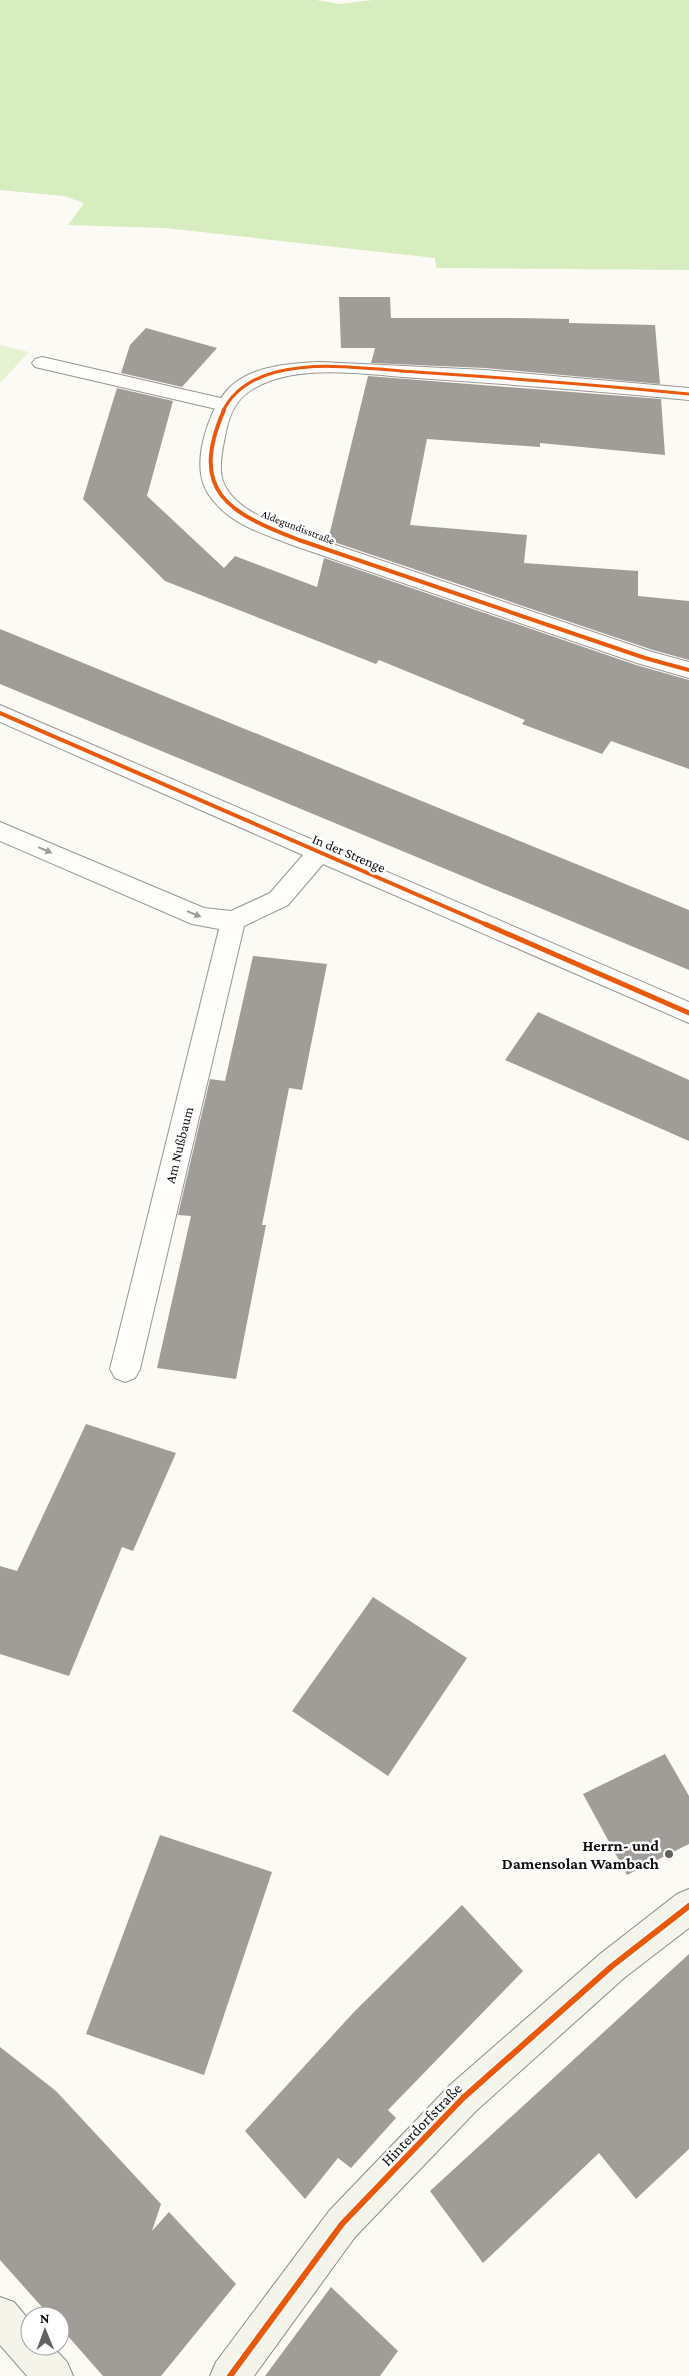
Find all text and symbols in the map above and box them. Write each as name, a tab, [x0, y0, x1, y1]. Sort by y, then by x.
street label: Aldegundisstraße	[259, 508, 336, 547]
street label: In der Strenge	[310, 830, 388, 876]
one-way arrow	[38, 847, 52, 855]
one-way arrow	[187, 911, 201, 919]
street label: Am Nußbaum	[162, 1105, 196, 1185]
place label: Herrn- und Damensolan Wambach	[502, 1837, 659, 1872]
marker: Herrn- und Damensolan Wambach	[663, 1848, 675, 1860]
street label: Hinterdorfstraße	[378, 2080, 465, 2169]
north arrow	[20, 2306, 70, 2356]
text: N	[40, 2310, 50, 2326]

